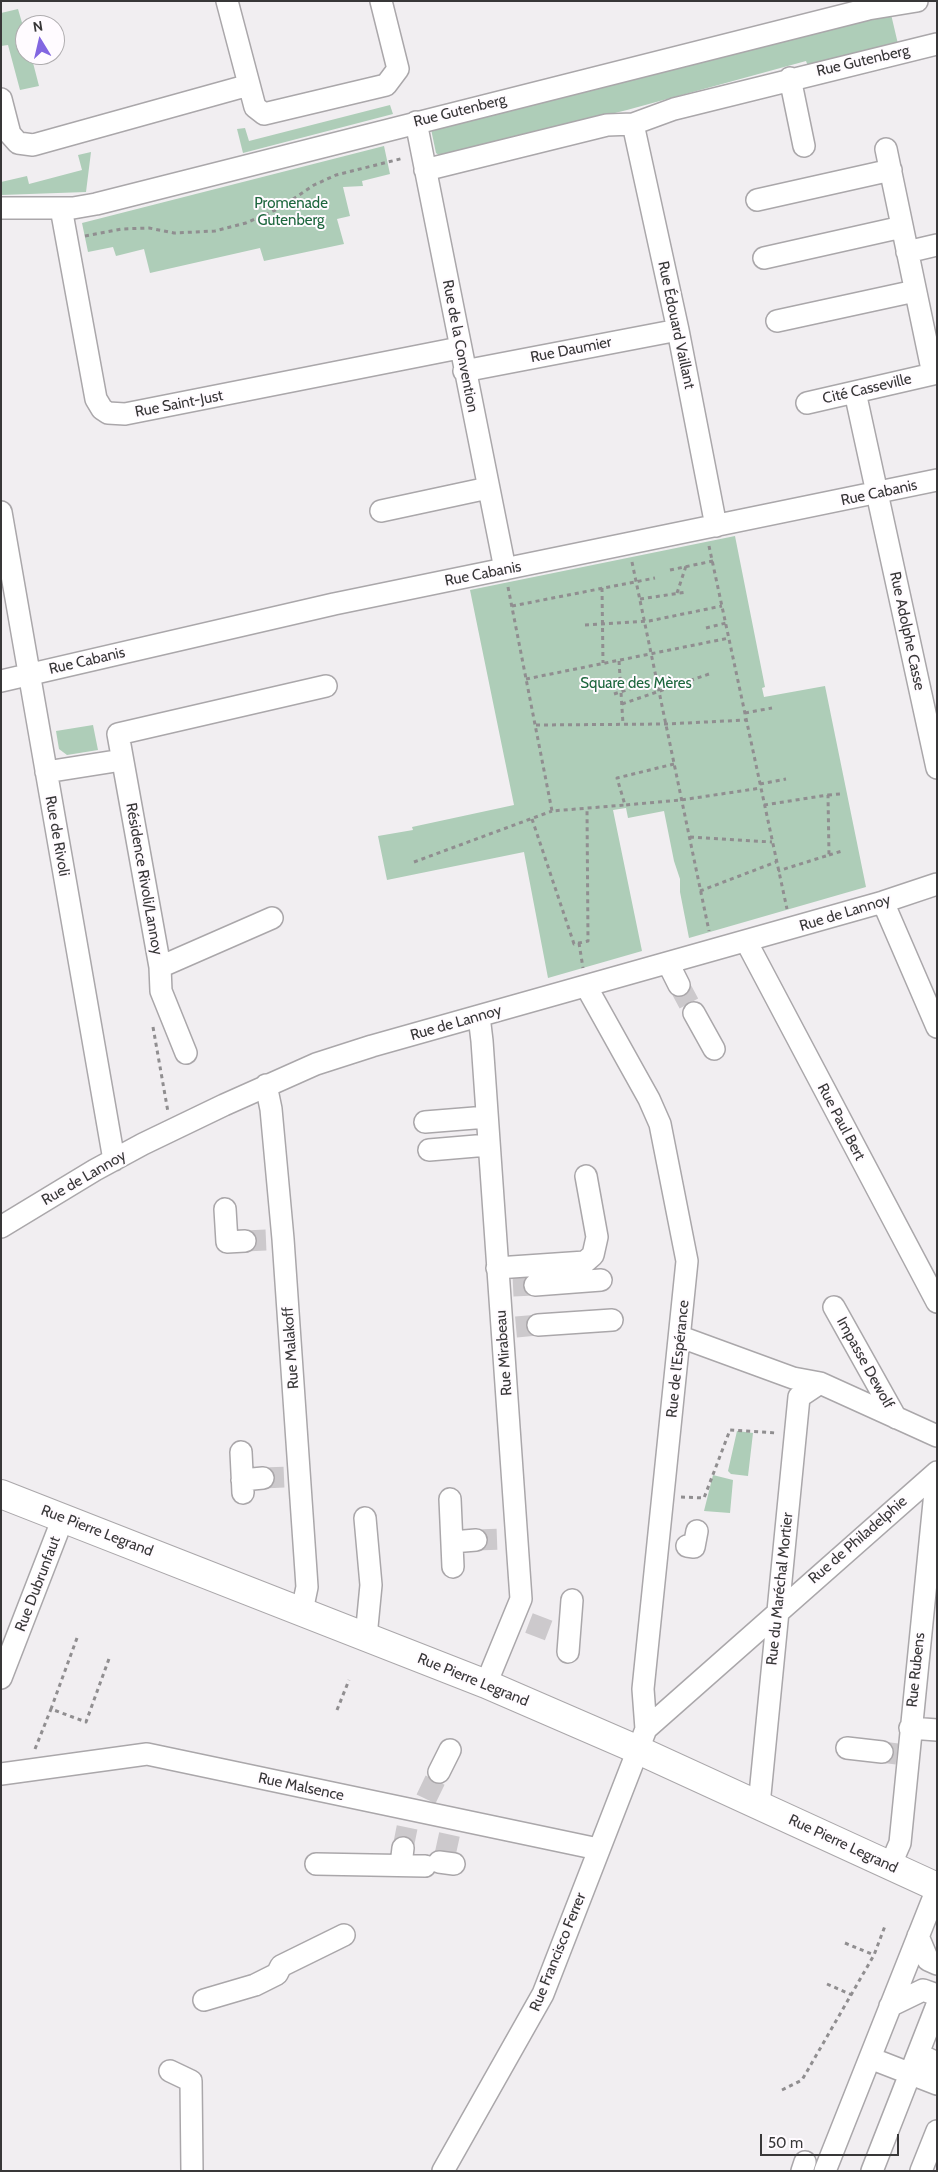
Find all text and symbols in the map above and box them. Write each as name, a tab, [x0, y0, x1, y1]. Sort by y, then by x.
north arrow	[15, 15, 65, 65]
text: N	[32, 17, 44, 36]
street label: Rue Gutenberg	[815, 42, 911, 80]
street label: Rue Gutenberg	[412, 91, 508, 131]
park label: Promenade Gutenberg	[254, 195, 328, 230]
street label: Rue Édouard Vaillant	[654, 259, 698, 391]
street label: Rue de la Convention	[438, 278, 482, 414]
street label: Rue Daumier	[529, 333, 613, 367]
street label: Cité Casseville	[821, 370, 913, 408]
street label: Rue Saint-Just	[133, 387, 225, 421]
street label: Rue Cabanis	[839, 476, 919, 510]
street label: Rue Cabanis	[443, 558, 523, 590]
street label: Rue Adolphe Casse	[886, 570, 928, 692]
street label: Rue Cabanis	[47, 644, 127, 678]
park label: Square des Mères	[580, 675, 692, 693]
street label: Rue de Rivoli	[41, 794, 73, 878]
street label: Résidence Rivoli/Lannoy	[122, 801, 166, 957]
street label: Rue de Lannoy	[797, 891, 893, 935]
street label: Rue de Lannoy	[408, 1001, 504, 1045]
street label: Rue Paul Bert	[813, 1080, 869, 1164]
street label: Rue de Lannoy	[39, 1147, 129, 1209]
street label: Rue de l'Espérance	[663, 1299, 693, 1419]
street label: Rue Malakoff	[279, 1306, 303, 1390]
street label: Rue Mirabeau	[492, 1310, 516, 1396]
street label: Impasse Dewolf	[832, 1314, 898, 1412]
street label: Rue de Philadelphie	[805, 1492, 911, 1588]
street label: Rue Pierre Legrand	[38, 1501, 156, 1561]
street label: Rue du Maréchal Mortier	[763, 1512, 797, 1666]
street label: Rue Dubrunfaut	[12, 1534, 64, 1634]
street label: Rue Rubens	[903, 1632, 929, 1708]
street label: Rue Pierre Legrand	[415, 1649, 531, 1711]
street label: Rue Malsence	[256, 1769, 346, 1805]
street label: Rue Pierre Legrand	[785, 1811, 901, 1877]
street label: Rue Francisco Ferrer	[526, 1890, 590, 2014]
scale bar	[763, 2124, 902, 2156]
text: 50 m	[768, 2134, 803, 2152]

